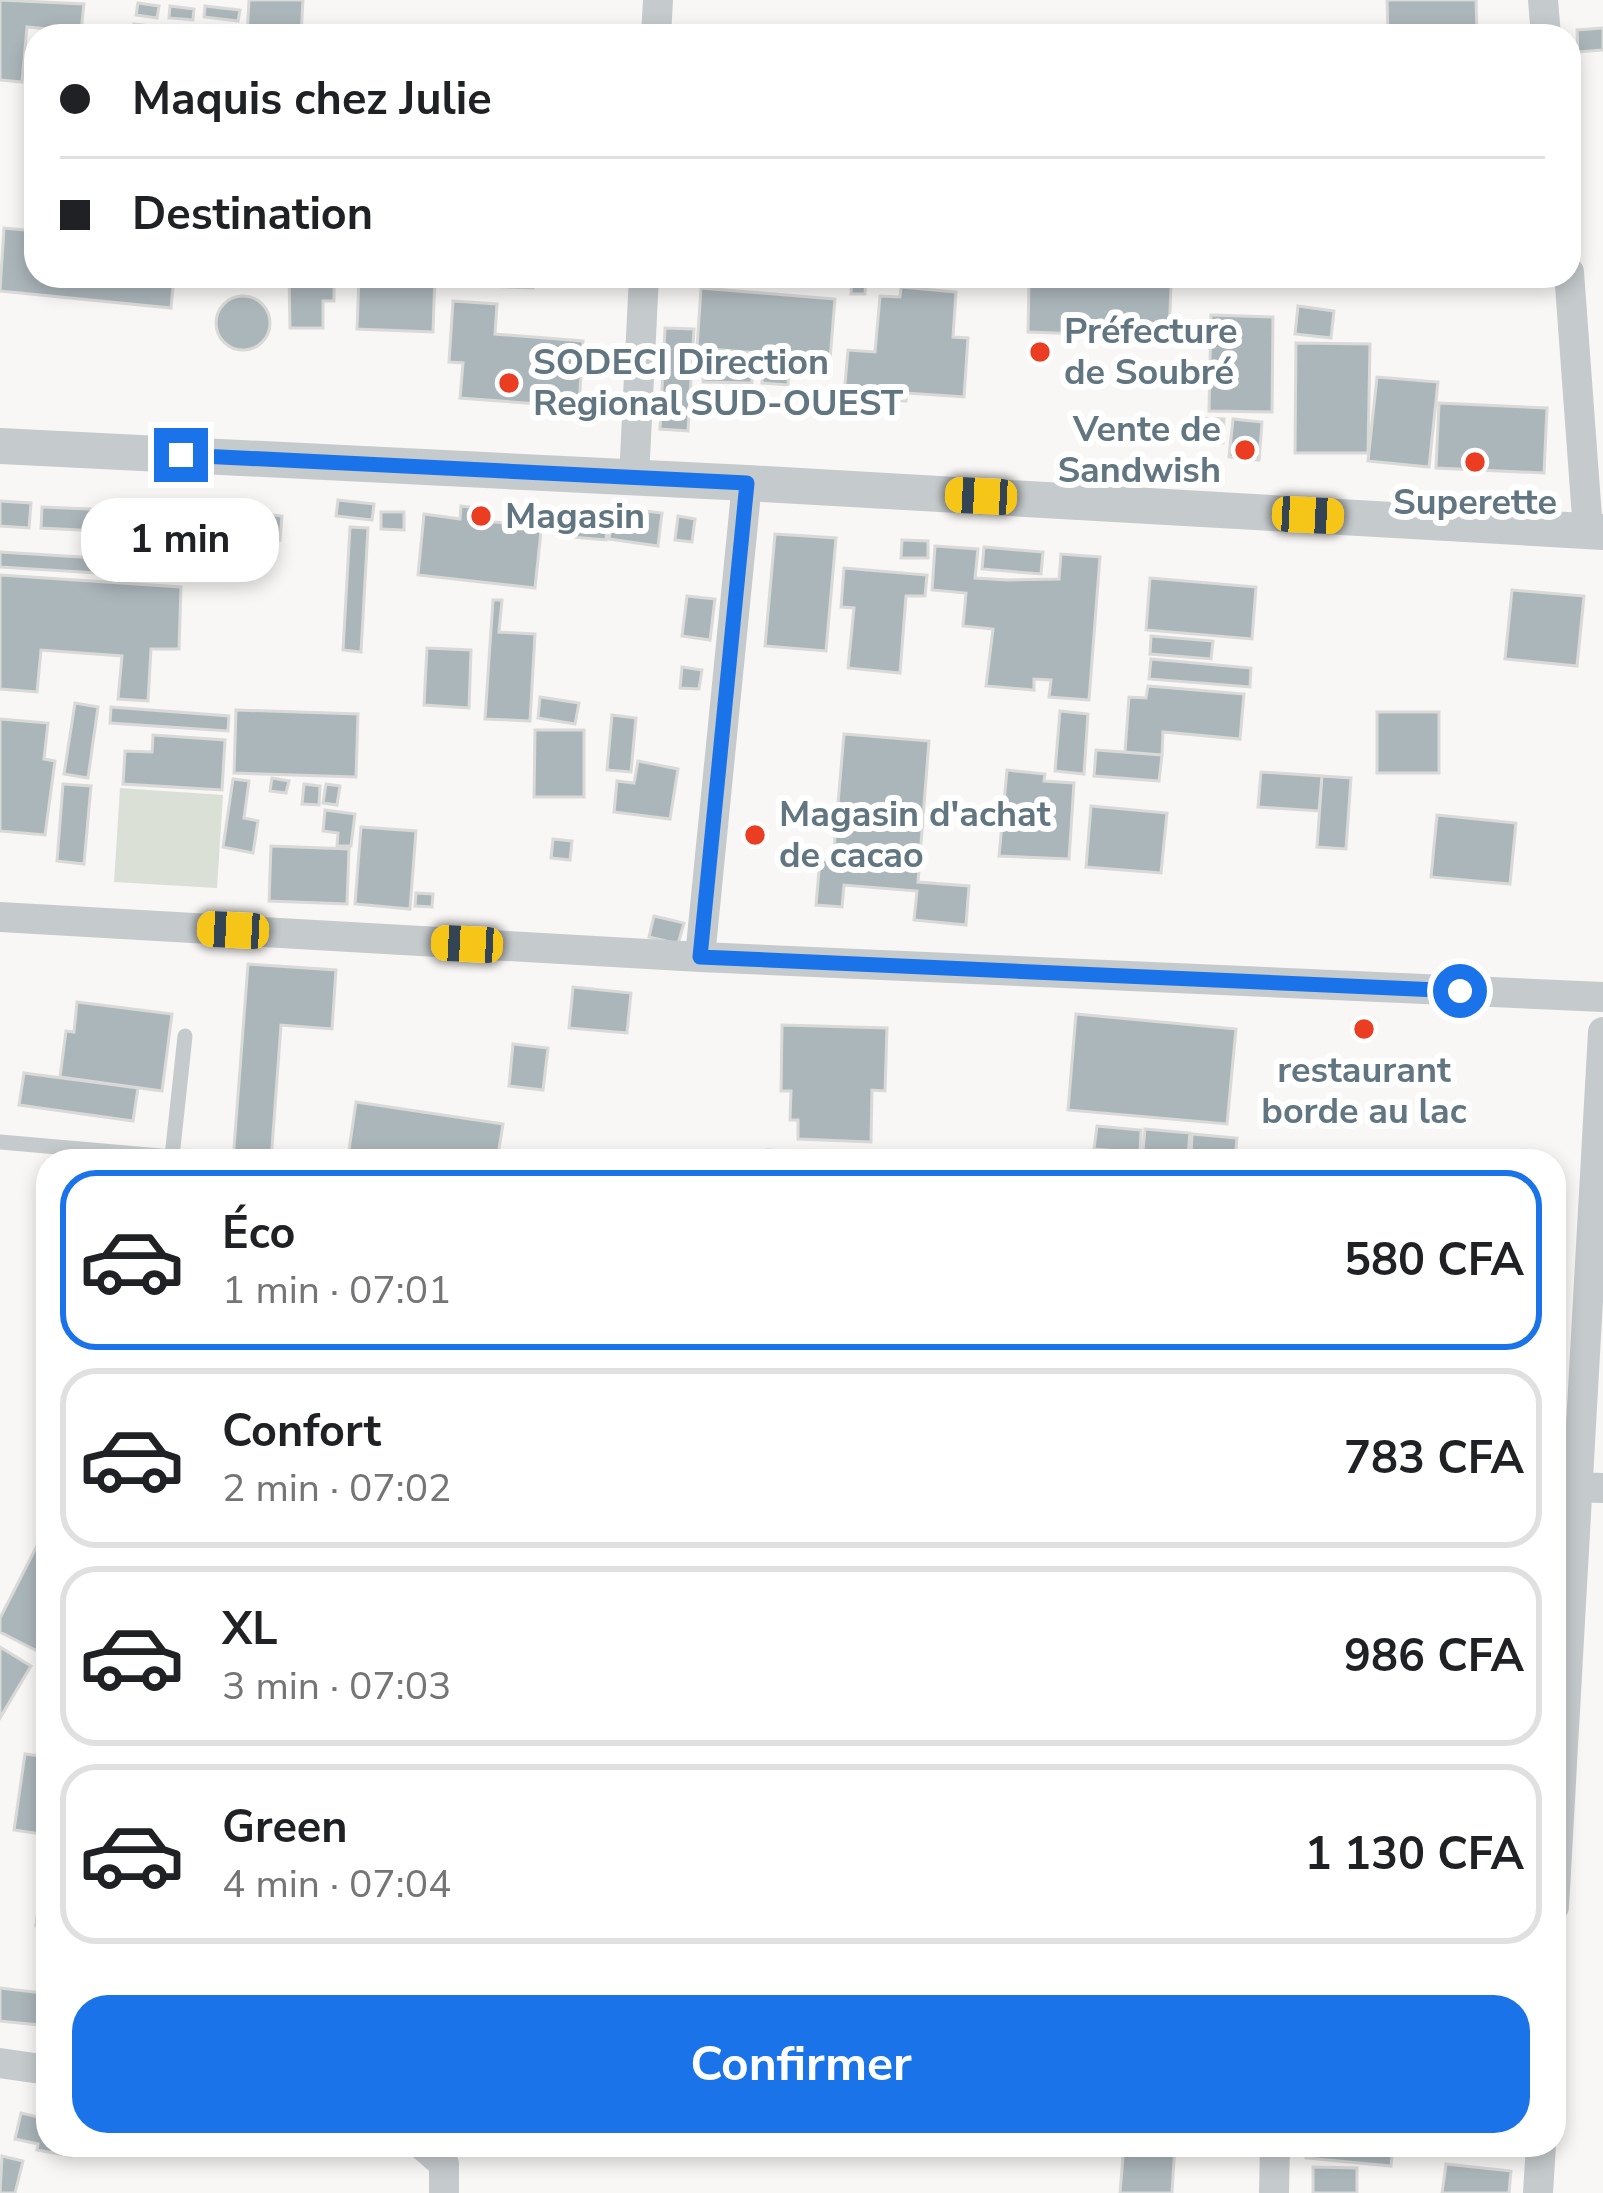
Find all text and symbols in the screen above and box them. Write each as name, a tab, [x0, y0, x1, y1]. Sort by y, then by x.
text: Maquis chez Julie	[132, 69, 492, 130]
text: Destination	[132, 184, 373, 245]
place label: Préfecture de Soubré	[1064, 307, 1238, 397]
place label: SODECI Direction Regional SUD-OUEST	[533, 338, 904, 428]
marker: Préfecture de Soubré	[1027, 339, 1053, 365]
marker: SODECI Direction Regional SUD-OUEST	[496, 370, 522, 396]
place label: Vente de Sandwish	[1057, 405, 1221, 495]
route end	[154, 428, 208, 482]
marker: Vente de Sandwish	[1232, 437, 1258, 463]
marker: Superette	[1462, 449, 1488, 475]
car	[944, 476, 1018, 516]
place label: Superette	[1393, 478, 1557, 527]
place label: Magasin	[505, 492, 645, 541]
car	[1271, 495, 1345, 535]
callout: 1 min	[82, 497, 280, 581]
marker: Magasin	[468, 503, 494, 529]
text: 1 min	[130, 513, 230, 566]
place label: Magasin d'achat de cacao	[779, 790, 1051, 880]
marker: Magasin d'achat de cacao	[742, 822, 768, 848]
car	[196, 910, 270, 950]
car	[430, 924, 504, 964]
route start	[1433, 964, 1487, 1018]
marker: restaurant borde au lac	[1351, 1016, 1377, 1042]
place label: restaurant borde au lac	[1261, 1046, 1467, 1136]
text: Éco	[222, 1203, 295, 1264]
icon: car	[78, 1206, 186, 1314]
text: 580 CFA	[1344, 1230, 1524, 1291]
text: 1 min · 07:01	[222, 1264, 451, 1317]
text: Confort	[222, 1401, 381, 1462]
icon: car	[78, 1404, 186, 1512]
text: 783 CFA	[1344, 1428, 1524, 1489]
text: 2 min · 07:02	[222, 1462, 451, 1515]
text: XL	[222, 1599, 278, 1660]
icon: car	[78, 1602, 186, 1710]
text: 986 CFA	[1344, 1626, 1524, 1687]
text: 3 min · 07:03	[222, 1660, 451, 1713]
text: Green	[222, 1797, 348, 1858]
icon: car	[78, 1800, 186, 1908]
text: 1 130 CFA	[1305, 1824, 1524, 1885]
text: 4 min · 07:04	[222, 1858, 451, 1911]
button: Confirmer	[72, 1995, 1530, 2133]

